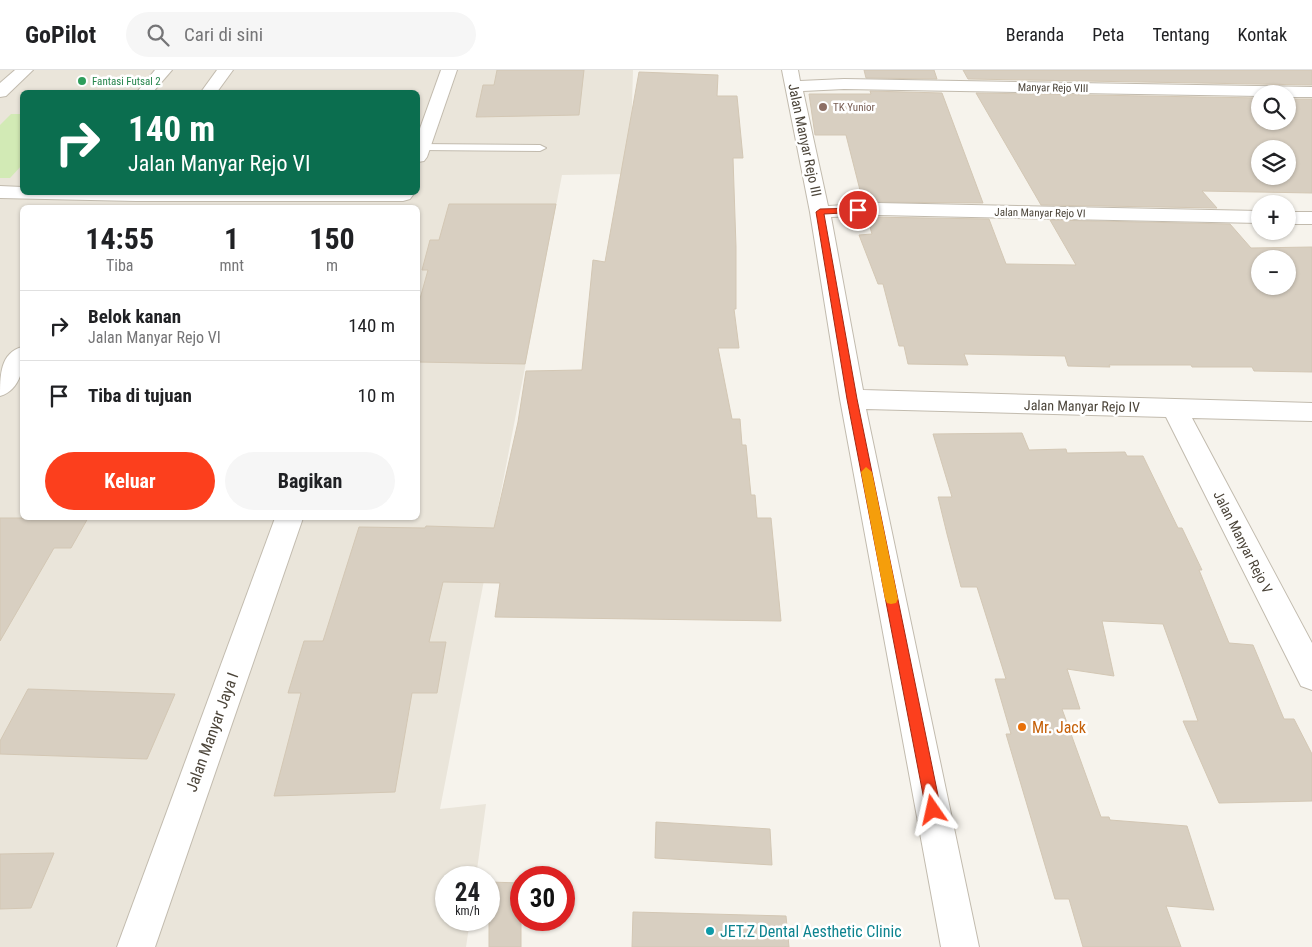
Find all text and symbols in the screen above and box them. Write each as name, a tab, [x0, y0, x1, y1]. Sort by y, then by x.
search box	[126, 12, 476, 57]
text: GoPilot	[25, 21, 96, 49]
icon: search	[144, 21, 172, 49]
text: Cari di sini	[184, 23, 263, 46]
text: Beranda	[1006, 24, 1064, 45]
text: Peta	[1092, 24, 1124, 45]
text: Tentang	[1152, 24, 1210, 45]
text: Kontak	[1238, 24, 1287, 45]
marker: Fantasi Futsal 2	[76, 75, 88, 87]
place label: Fantasi Futsal 2	[92, 75, 161, 88]
street label: Manyar Rejo VIII	[1018, 81, 1088, 95]
street label: Jalan Manyar Rejo III	[785, 82, 825, 198]
map controls	[1251, 85, 1296, 295]
button: search	[1251, 85, 1296, 130]
marker: TK Yunior	[817, 101, 829, 113]
place label: TK Yunior	[833, 101, 876, 114]
text: 140 m	[128, 109, 215, 150]
icon: right	[45, 110, 110, 175]
button: layers	[1251, 140, 1296, 185]
text: Jalan Manyar Rejo VI	[128, 151, 310, 176]
pin	[837, 189, 879, 231]
button: +	[1251, 195, 1296, 240]
icon: arrive	[844, 196, 872, 224]
street label: Jalan Manyar Rejo VI	[994, 206, 1086, 220]
text: 14:55	[85, 221, 154, 256]
text: 1	[224, 221, 239, 256]
text: 150	[309, 221, 355, 256]
button: −	[1251, 250, 1296, 295]
text: Tiba	[106, 256, 133, 275]
text: mnt	[219, 256, 244, 275]
text: m	[326, 256, 338, 275]
text: Belok kanan	[88, 305, 181, 328]
icon: right	[45, 312, 73, 340]
text: 140 m	[348, 314, 395, 337]
text: Jalan Manyar Rejo VI	[88, 328, 221, 347]
icon: arrive	[45, 382, 73, 410]
text: Tiba di tujuan	[88, 384, 192, 407]
text: 10 m	[358, 384, 395, 407]
street label: Jalan Manyar Rejo IV	[1024, 397, 1140, 415]
button: Keluar	[45, 452, 215, 510]
button: Bagikan	[225, 452, 395, 510]
street label: Jalan Manyar Rejo V	[1210, 488, 1276, 596]
street label: Jalan Manyar Jaya I	[182, 670, 242, 794]
place label: Mr. Jack	[1032, 718, 1087, 737]
marker: Mr. Jack	[1016, 721, 1028, 733]
position arrow	[906, 783, 958, 835]
speed limit sign: 30	[510, 866, 575, 931]
text: 24	[455, 878, 480, 907]
text: km/h	[455, 904, 480, 918]
place label: JET.Z Dental Aesthetic Clinic	[720, 922, 902, 941]
marker: JET.Z Dental Aesthetic Clinic	[704, 925, 716, 937]

